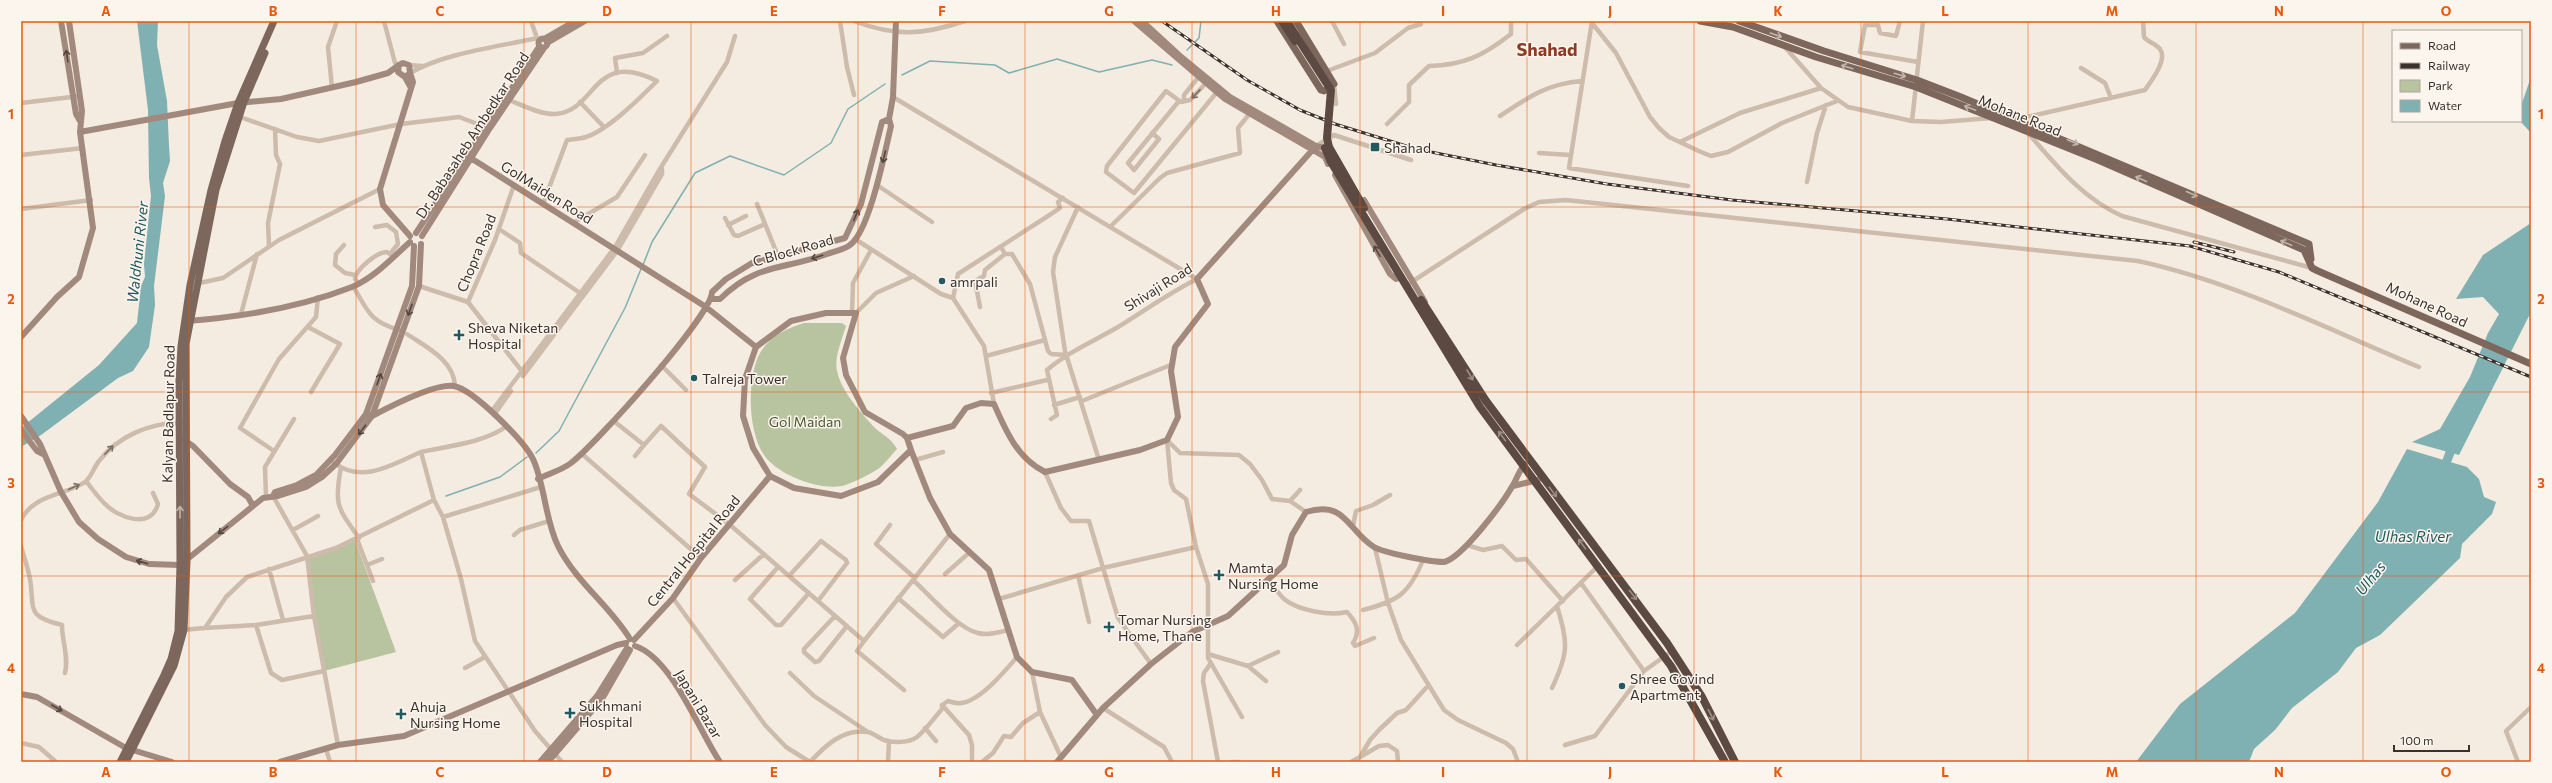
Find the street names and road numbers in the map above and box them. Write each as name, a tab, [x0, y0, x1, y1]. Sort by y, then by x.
street label: Dr. Babasaheb Ambedkar Road	[412, 49, 532, 221]
street label: Mohane Road	[1976, 91, 2064, 139]
street label: GolMaiden Road	[498, 157, 596, 227]
street label: Chopra Road	[453, 212, 499, 294]
street label: C Block Road	[751, 230, 835, 270]
street label: Shivaji Road	[1121, 259, 1195, 315]
street label: Mohane Road	[2384, 278, 2470, 330]
street label: Kalyan Badlapur Road	[158, 345, 178, 483]
street label: Central Hospital Road	[643, 492, 743, 610]
street label: Japani Bazar	[672, 666, 726, 742]

